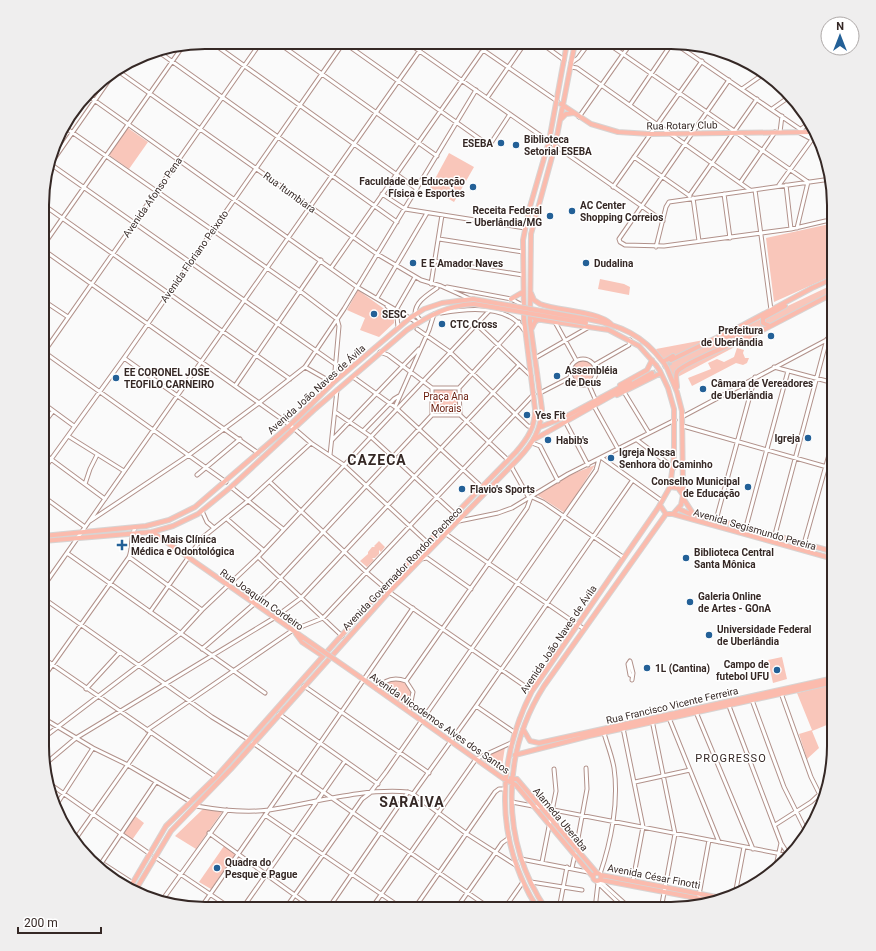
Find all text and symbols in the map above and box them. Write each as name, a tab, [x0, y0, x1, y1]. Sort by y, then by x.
north arrow	[820, 16, 860, 56]
text: N	[836, 20, 844, 33]
street label: Rua Rotary Club	[646, 119, 718, 132]
place label: Biblioteca Setorial ESEBA	[524, 134, 592, 157]
place label: ESEBA	[462, 138, 493, 149]
marker: ESEBA	[496, 138, 506, 148]
marker: Biblioteca Setorial ESEBA	[511, 140, 521, 150]
street label: Avenida Afonso Pena	[121, 155, 184, 239]
street label: Rua Itumbiara	[261, 170, 318, 215]
place label: Faculdade de Educação Física e Esportes	[359, 176, 465, 199]
marker: Faculdade de Educação Física e Esportes	[468, 182, 478, 192]
place label: AC Center Shopping Correios	[580, 200, 663, 223]
place label: Receita Federal – Uberlândia/MG	[465, 205, 542, 228]
marker: AC Center Shopping Correios	[567, 206, 577, 216]
street label: Avenida Floriano Peixoto	[158, 208, 231, 304]
marker: Receita Federal – Uberlândia/MG	[545, 211, 555, 221]
marker: E E Amador Naves	[408, 258, 418, 268]
place label: E E Amador Naves	[421, 258, 503, 269]
marker: Dudalina	[581, 258, 591, 268]
place label: Dudalina	[594, 258, 634, 269]
marker: SESC	[369, 309, 379, 319]
place label: SESC	[382, 309, 407, 320]
marker: CTC Cross	[437, 319, 447, 329]
place label: CTC Cross	[450, 319, 497, 330]
place label: Prefeitura de Uberlândia	[701, 325, 764, 348]
marker: Prefeitura de Uberlândia	[766, 331, 776, 341]
street label: Avenida João Naves de Ávila	[264, 342, 368, 436]
place label: Assembléia de Deus	[565, 365, 618, 388]
place label: EE CORONEL JOSE TEOFILO CARNEIRO	[124, 367, 214, 390]
marker: Assembléia de Deus	[552, 371, 562, 381]
marker: EE CORONEL JOSE TEOFILO CARNEIRO	[111, 373, 121, 383]
place label: Câmara de Vereadores de Uberlândia	[711, 378, 813, 401]
marker: Câmara de Vereadores de Uberlândia	[698, 384, 708, 394]
park label: Praça Ana Morais	[423, 391, 469, 414]
marker: Yes Fit	[522, 410, 532, 420]
place label: Yes Fit	[535, 410, 566, 421]
place label: Igreja	[774, 433, 801, 444]
marker: Igreja	[803, 433, 813, 443]
marker: Habib's	[543, 435, 553, 445]
place label: Habib's	[556, 435, 589, 446]
place label: Igreja Nossa Senhora do Caminho	[619, 447, 713, 470]
district label: CAZECA	[347, 452, 407, 468]
marker: Igreja Nossa Senhora do Caminho	[606, 453, 616, 463]
place label: Conselho Municipal de Educação	[651, 476, 740, 499]
marker: Conselho Municipal de Educação	[743, 482, 753, 492]
marker: Flavio's Sports	[457, 484, 467, 494]
place label: Flavio's Sports	[470, 484, 535, 495]
street label: Avenida Governador Rondon Pacheco	[340, 504, 465, 632]
street label: Avenida Segismundo Pereira	[692, 507, 818, 552]
place label: Medic Mais Clínica Médica e Odontológica	[131, 534, 235, 557]
marker: Medic Mais Clínica Médica e Odontológica	[116, 539, 128, 551]
place label: Biblioteca Central Santa Mônica	[694, 547, 774, 570]
marker: Biblioteca Central Santa Mônica	[681, 553, 691, 563]
street label: Rua Joaquim Cordeiro	[218, 567, 306, 632]
street label: Avenida João Naves de Ávila	[517, 583, 599, 695]
place label: Galeria Online de Artes - GOnA	[698, 591, 771, 614]
marker: Galeria Online de Artes - GOnA	[685, 597, 695, 607]
place label: Universidade Federal de Uberlândia	[717, 624, 812, 647]
marker: Universidade Federal de Uberlândia	[704, 630, 714, 640]
place label: Campo de futebol UFU	[716, 659, 770, 682]
marker: 1L (Cantina)	[642, 663, 652, 673]
place label: 1L (Cantina)	[655, 663, 710, 675]
marker: Campo de futebol UFU	[772, 665, 782, 675]
street label: Avenida Nicodemos Alves dos Santos	[368, 671, 512, 776]
street label: Rua Francisco Vicente Ferreira	[605, 685, 739, 726]
district label: PROGRESSO	[695, 752, 767, 765]
street label: Alameda Uberaba	[531, 785, 590, 853]
district label: SARAIVA	[379, 794, 445, 810]
place label: Quadra do Pesque e Pague	[225, 857, 298, 880]
street label: Avenida César Finotti	[607, 862, 701, 891]
marker: Quadra do Pesque e Pague	[212, 863, 222, 873]
scale bar	[18, 909, 101, 935]
text: 200 m	[24, 916, 58, 930]

